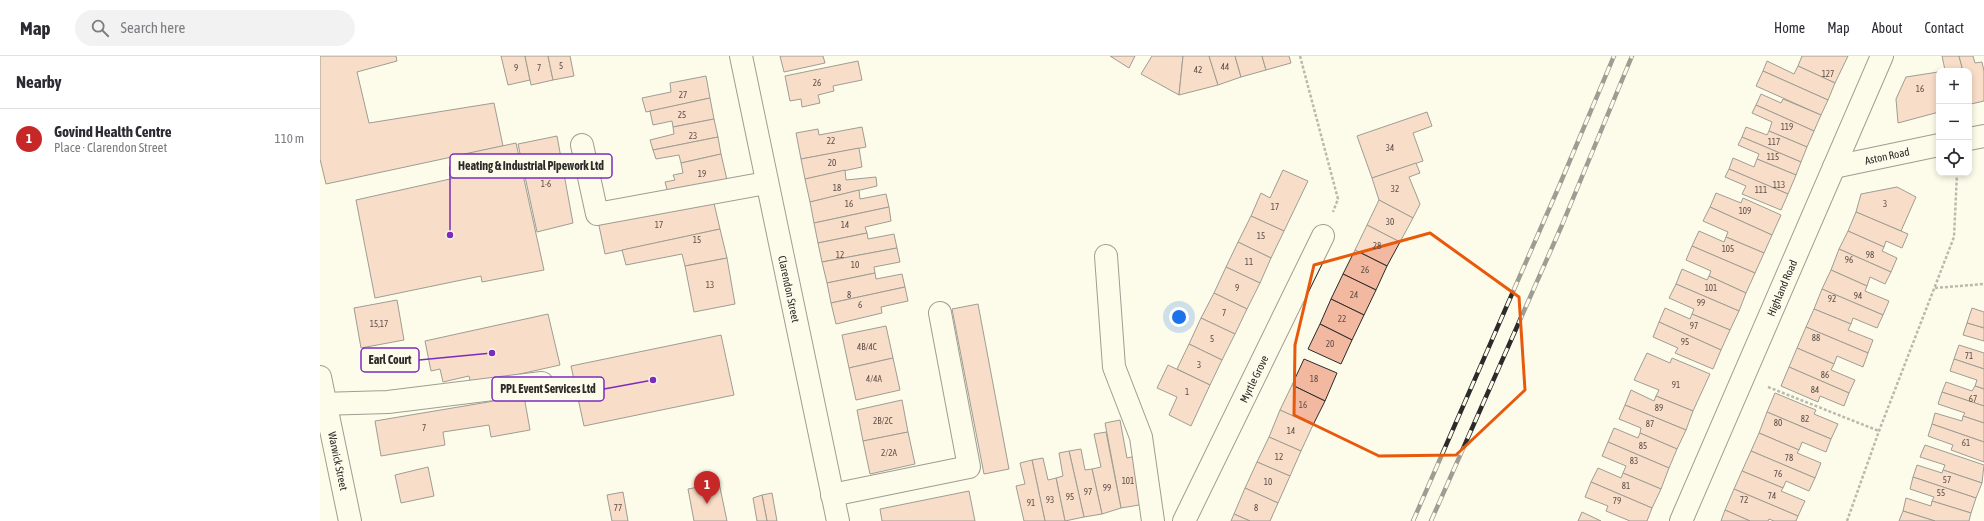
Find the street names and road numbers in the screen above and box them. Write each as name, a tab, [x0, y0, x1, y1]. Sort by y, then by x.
street label: Aston Road	[1864, 145, 1910, 167]
street label: Clarendon Street	[776, 255, 802, 323]
street label: Highland Road	[1765, 258, 1799, 318]
street label: Myrtle Grove	[1237, 353, 1271, 405]
street label: Warwick Street	[326, 431, 350, 491]

